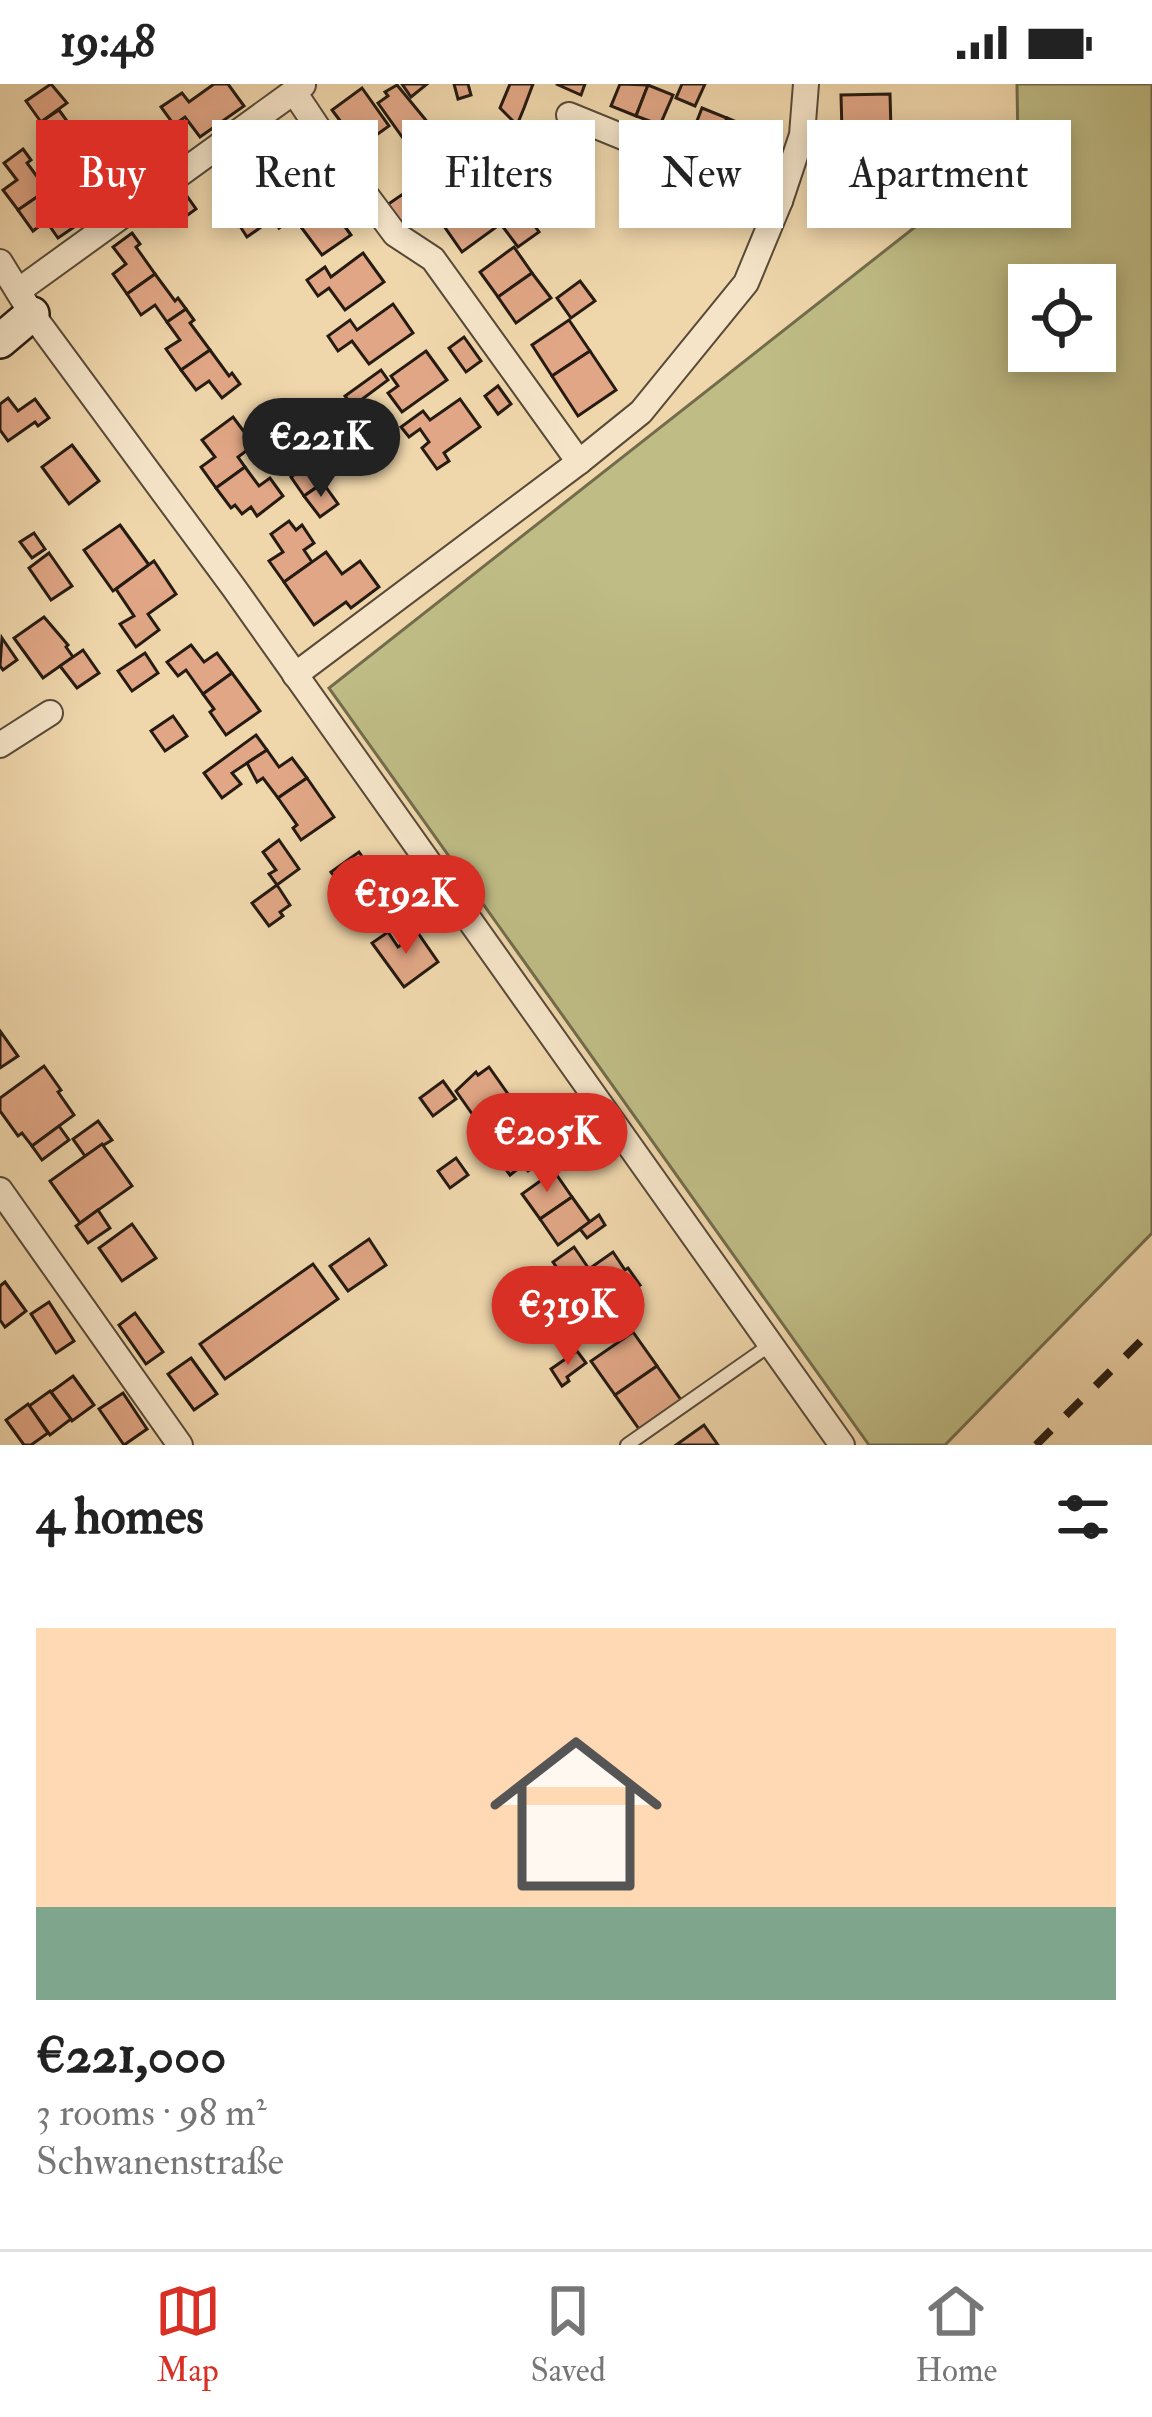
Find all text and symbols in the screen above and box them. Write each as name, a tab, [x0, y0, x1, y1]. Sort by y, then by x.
text: 19:48	[60, 14, 155, 70]
chip: Buy	[36, 120, 188, 228]
chip: Rent	[212, 120, 378, 228]
chip: Filters	[402, 120, 595, 228]
chip: New	[619, 120, 783, 228]
chip: Apartment	[807, 120, 1071, 228]
map controls	[1008, 264, 1116, 372]
button: locate	[1008, 264, 1116, 372]
pin: €221K	[237, 398, 405, 500]
text: €221K	[269, 412, 373, 461]
pin: €192K	[322, 855, 490, 957]
text: €192K	[354, 869, 458, 918]
pin: €205K	[463, 1093, 631, 1195]
text: €205K	[494, 1107, 600, 1156]
pin: €319K	[484, 1266, 652, 1368]
text: €319K	[519, 1280, 617, 1329]
icon: filters	[1050, 1484, 1116, 1550]
text: 4 homes	[36, 1485, 204, 1549]
icon: home	[468, 1706, 684, 1922]
text: €221,000	[36, 2024, 226, 2088]
text: 3 rooms · 98 m²	[36, 2088, 267, 2137]
text: Schwanenstraße	[36, 2137, 284, 2186]
tab: Map	[155, 2278, 221, 2391]
tab: Saved	[530, 2278, 606, 2391]
tab: Home	[915, 2278, 997, 2391]

